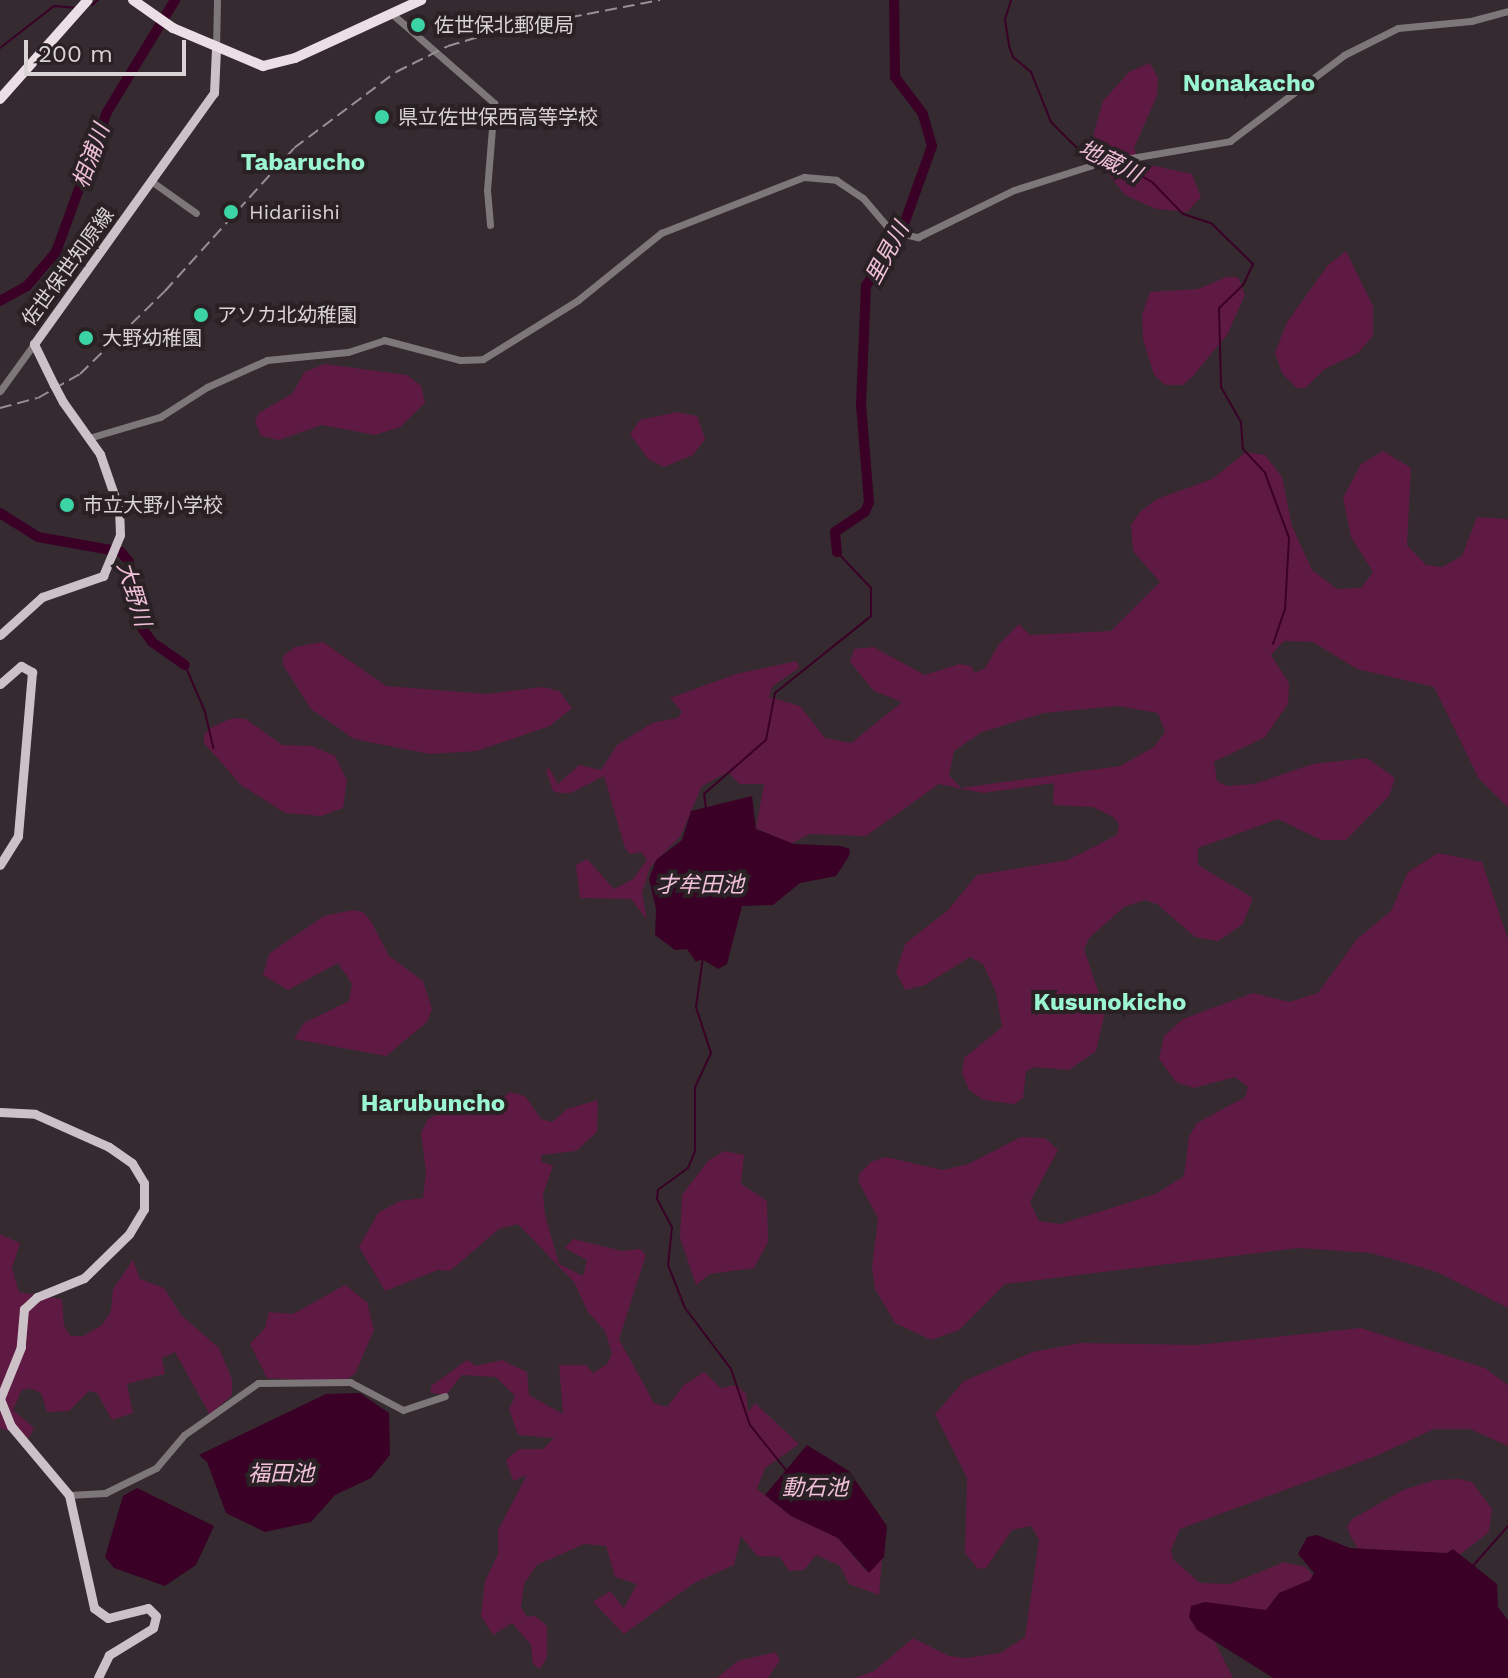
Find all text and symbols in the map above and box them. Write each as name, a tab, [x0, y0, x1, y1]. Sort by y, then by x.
place label: 佐世保北郵便局	[434, 13, 574, 37]
marker: 佐世保北郵便局	[409, 16, 427, 34]
scale bar	[28, 24, 190, 74]
text: 200 m	[38, 40, 113, 68]
district label: Nonakacho	[1183, 70, 1315, 98]
place label: 県立佐世保西高等学校	[398, 105, 598, 129]
marker: 県立佐世保西高等学校	[373, 108, 391, 126]
water label: 相浦川	[67, 120, 115, 192]
water label: 地蔵川	[1075, 135, 1145, 187]
district label: Tabarucho	[241, 149, 365, 177]
place label: Hidariishi	[249, 200, 340, 224]
marker: Hidariishi	[220, 201, 242, 223]
street label: 佐世保世知原線	[17, 203, 119, 331]
water label: 里見川	[860, 218, 914, 288]
place label: アソカ北幼稚園	[217, 303, 357, 327]
marker: アソカ北幼稚園	[192, 306, 210, 324]
place label: 大野幼稚園	[102, 326, 202, 350]
marker: 大野幼稚園	[77, 329, 95, 347]
place label: 市立大野小学校	[83, 493, 223, 517]
marker: 市立大野小学校	[58, 496, 76, 514]
water label: 大野川	[112, 559, 156, 629]
water label: 才牟田池	[656, 872, 744, 898]
district label: Kusunokicho	[1034, 989, 1186, 1017]
district label: Harubuncho	[361, 1090, 505, 1118]
water label: 福田池	[248, 1461, 314, 1487]
water label: 動石池	[782, 1475, 848, 1501]

